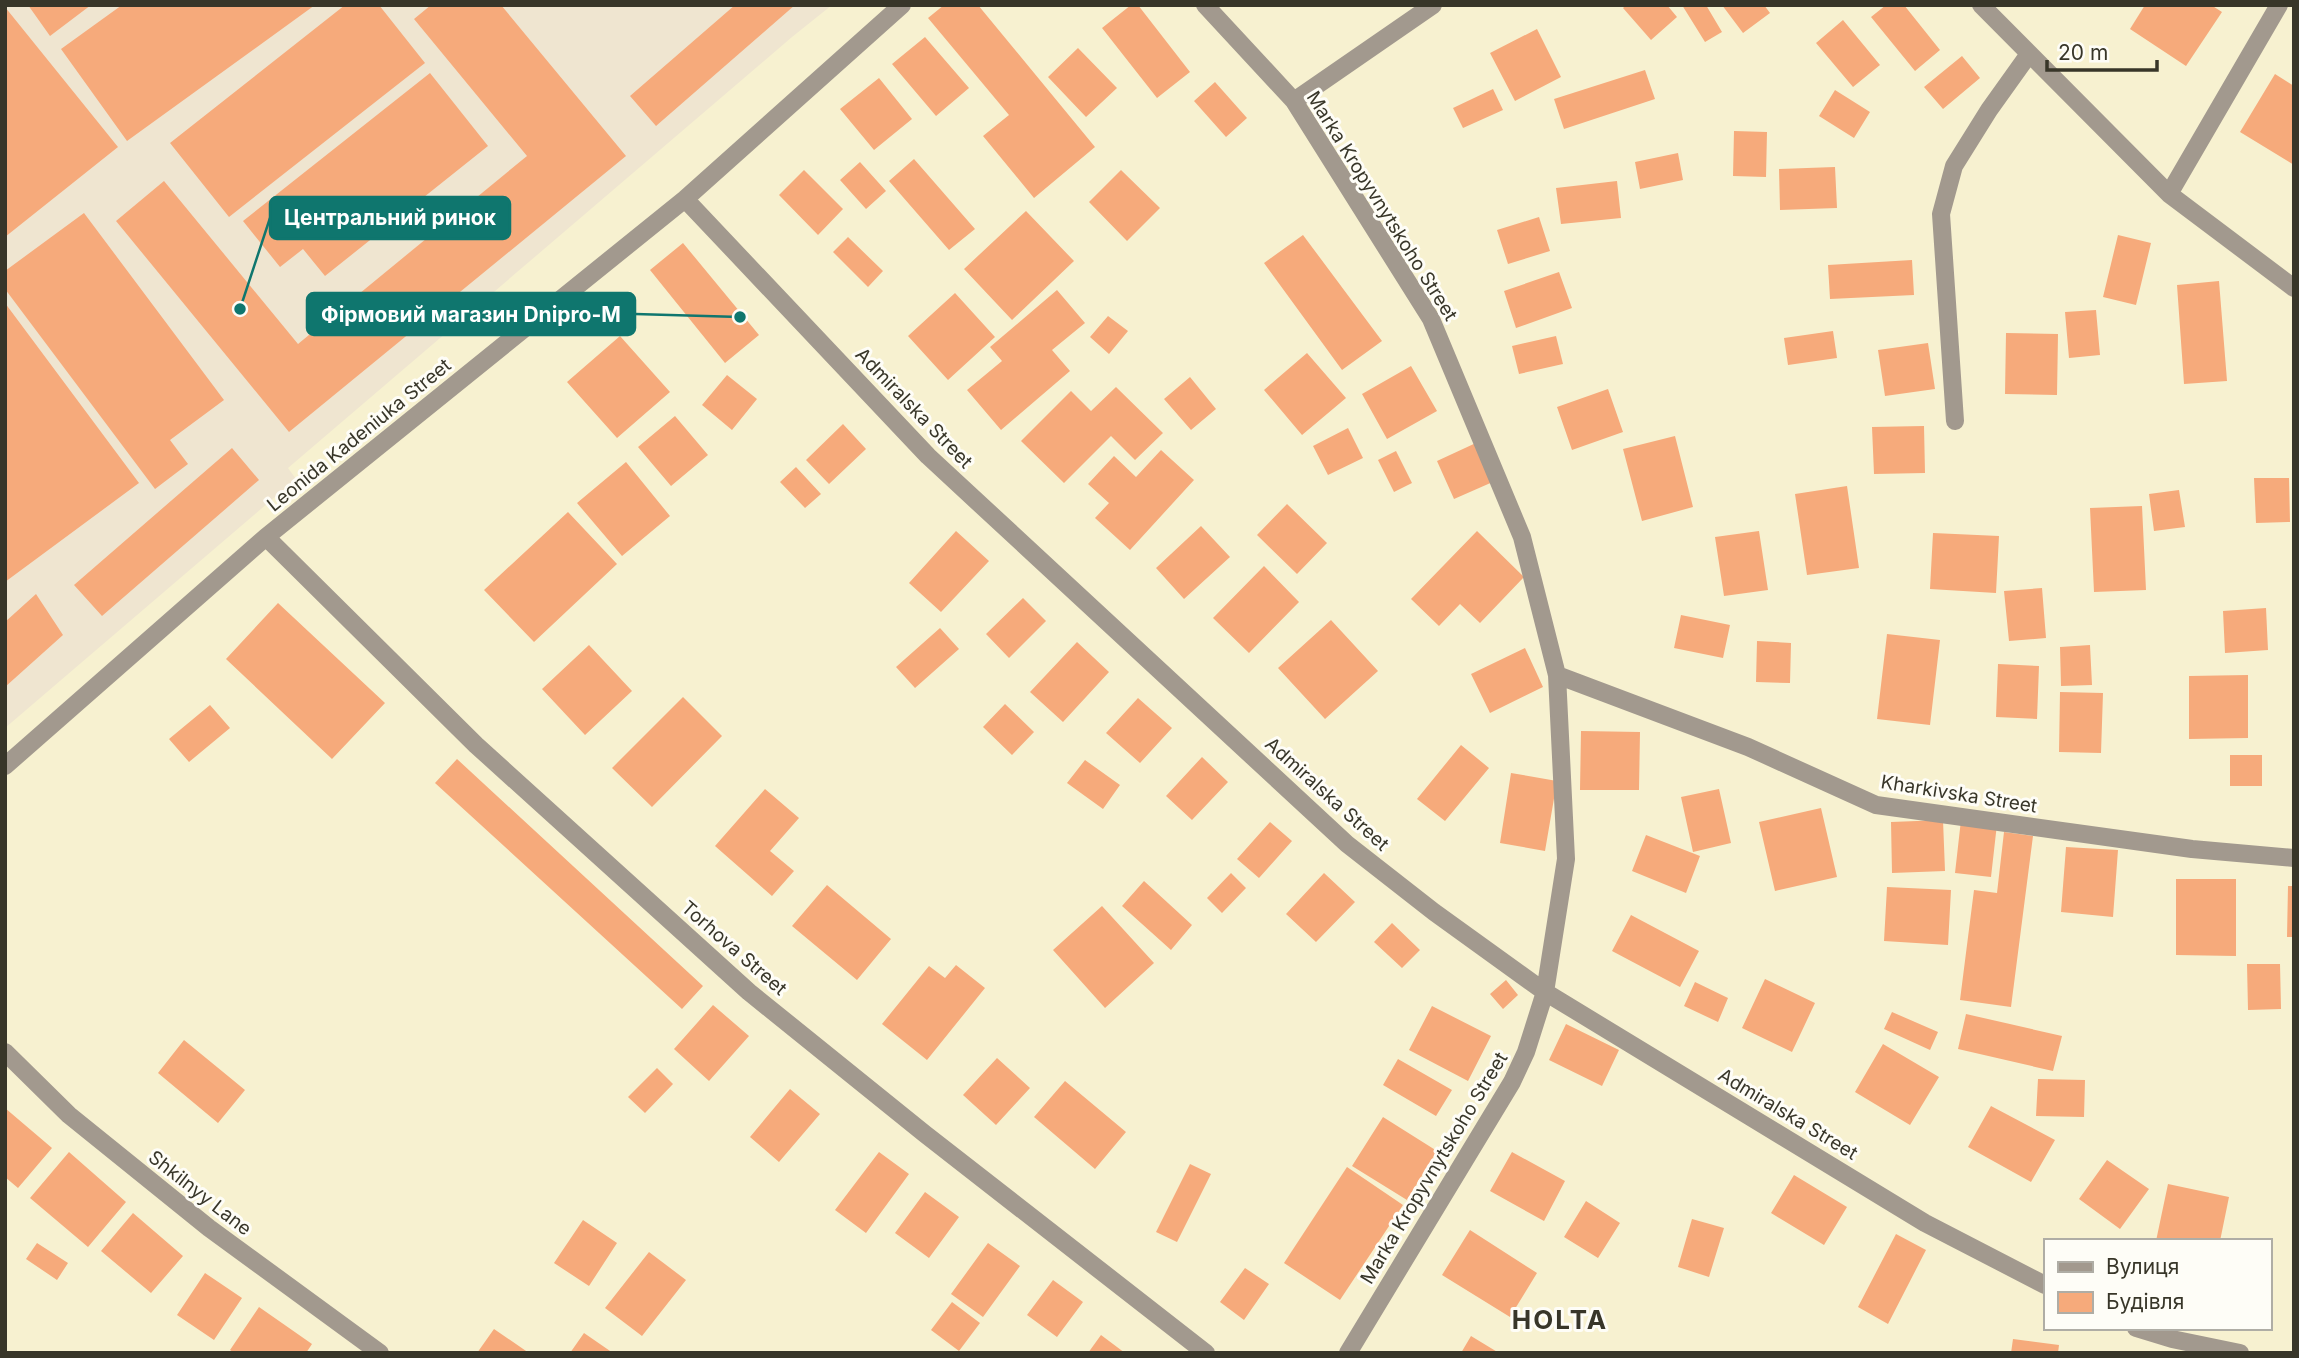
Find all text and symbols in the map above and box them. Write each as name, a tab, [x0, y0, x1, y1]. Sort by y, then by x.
scale bar	[2047, 28, 2157, 72]
text: 20 m	[2058, 40, 2108, 65]
street label: Marka Kropyvnytskoho Street	[1302, 87, 1462, 325]
callout: Центральний ринок	[270, 197, 510, 239]
text: Центральний ринок	[284, 205, 497, 230]
callout: Фірмовий магазин Dnipro-M	[307, 293, 635, 335]
text: Фірмовий магазин Dnipro-M	[321, 302, 621, 327]
street label: Admiralska Street	[851, 343, 977, 473]
street label: Leonida Kadeniuka Street	[262, 354, 456, 516]
street label: Admiralska Street	[1260, 732, 1394, 856]
street label: Kharkivska Street	[1879, 770, 2039, 818]
street label: Torhova Street	[677, 896, 791, 1000]
street label: Marka Kropyvnytskoho Street	[1356, 1048, 1512, 1288]
street label: Admiralska Street	[1714, 1063, 1862, 1165]
street label: Shkilnyy Lane	[144, 1146, 256, 1240]
legend	[2044, 1239, 2271, 1330]
text: Вулиця	[2106, 1254, 2179, 1279]
text: Будівля	[2106, 1289, 2184, 1314]
district label: HOLTA	[1512, 1304, 1608, 1335]

